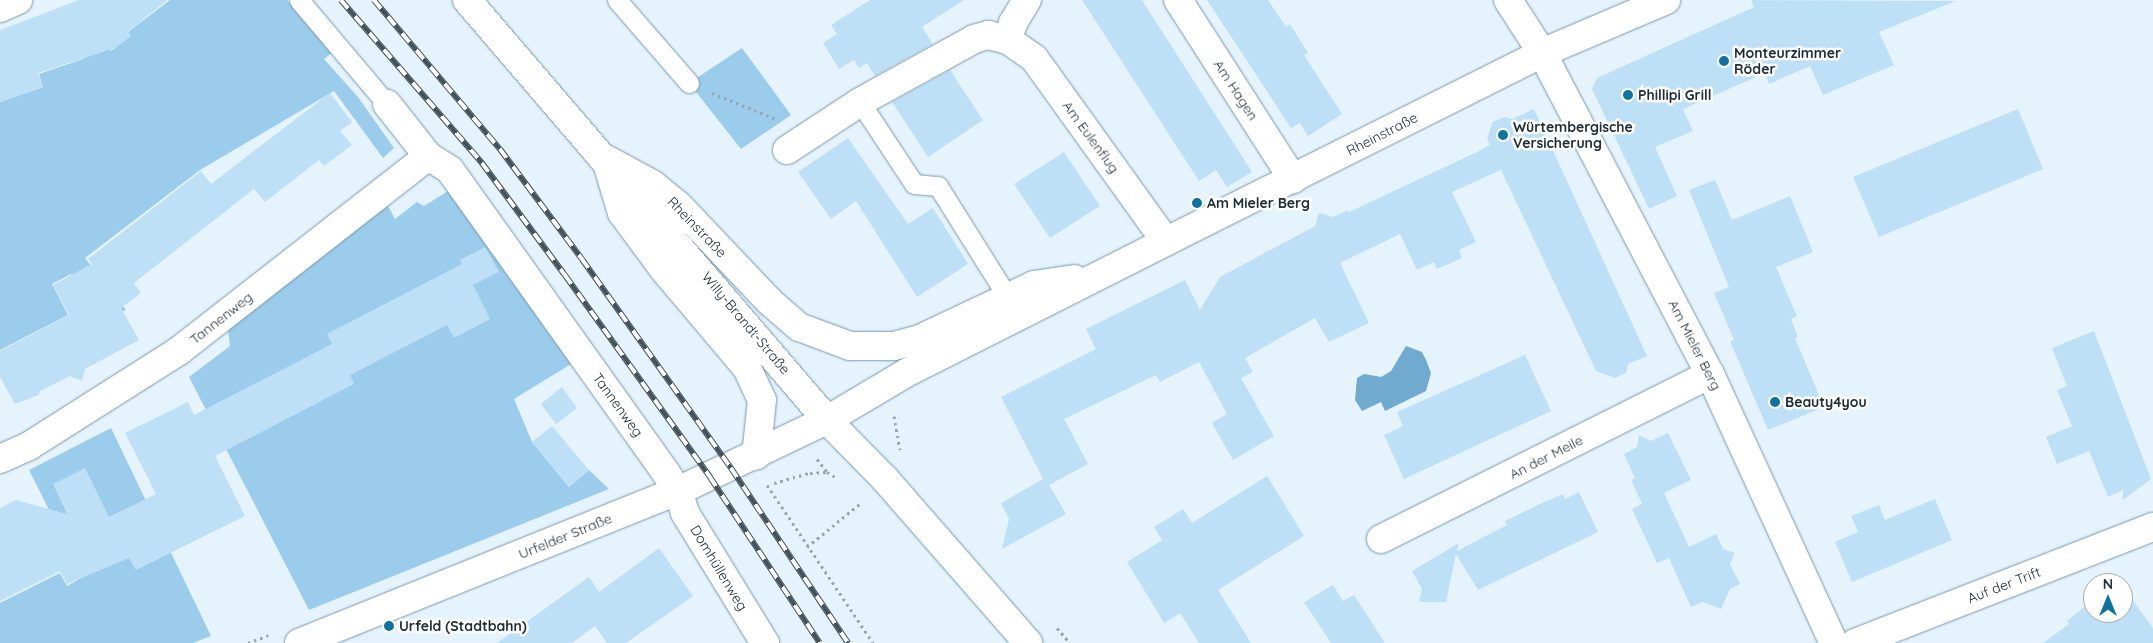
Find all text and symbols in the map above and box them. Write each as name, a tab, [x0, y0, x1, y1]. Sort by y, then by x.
place label: Monteurzimmer Röder	[1734, 45, 1841, 78]
marker: Monteurzimmer Röder	[1718, 55, 1730, 67]
street label: Am Hagen	[1210, 57, 1262, 123]
place label: Phillipi Grill	[1638, 87, 1712, 103]
marker: Phillipi Grill	[1622, 89, 1634, 101]
street label: Am Eulenflug	[1059, 98, 1123, 176]
street label: Rheinstraße	[1344, 109, 1420, 159]
place label: Würtembergische Versicherung	[1513, 119, 1633, 152]
marker: Würtembergische Versicherung	[1497, 129, 1509, 141]
street label: Rheinstraße	[664, 193, 730, 261]
place label: Am Mieler Berg	[1207, 195, 1310, 211]
marker: Am Mieler Berg	[1191, 197, 1203, 209]
street label: Willy-Brandt-Straße	[698, 268, 794, 378]
street label: Tannenweg	[186, 288, 256, 348]
street label: Am Mieler Berg	[1665, 297, 1725, 393]
street label: Tannenweg	[589, 370, 647, 440]
place label: Beauty4you	[1785, 394, 1867, 410]
marker: Beauty4you	[1769, 396, 1781, 408]
street label: An der Meile	[1507, 431, 1585, 483]
street label: Urfelder Straße	[516, 510, 614, 562]
street label: Domhüllenweg	[687, 522, 751, 614]
street label: Auf der Trift	[1965, 563, 2043, 607]
north arrow	[2083, 573, 2133, 623]
text: N	[2103, 575, 2113, 593]
place label: Urfeld (Stadtbahn)	[399, 618, 527, 634]
marker: Urfeld (Stadtbahn)	[383, 620, 395, 632]

